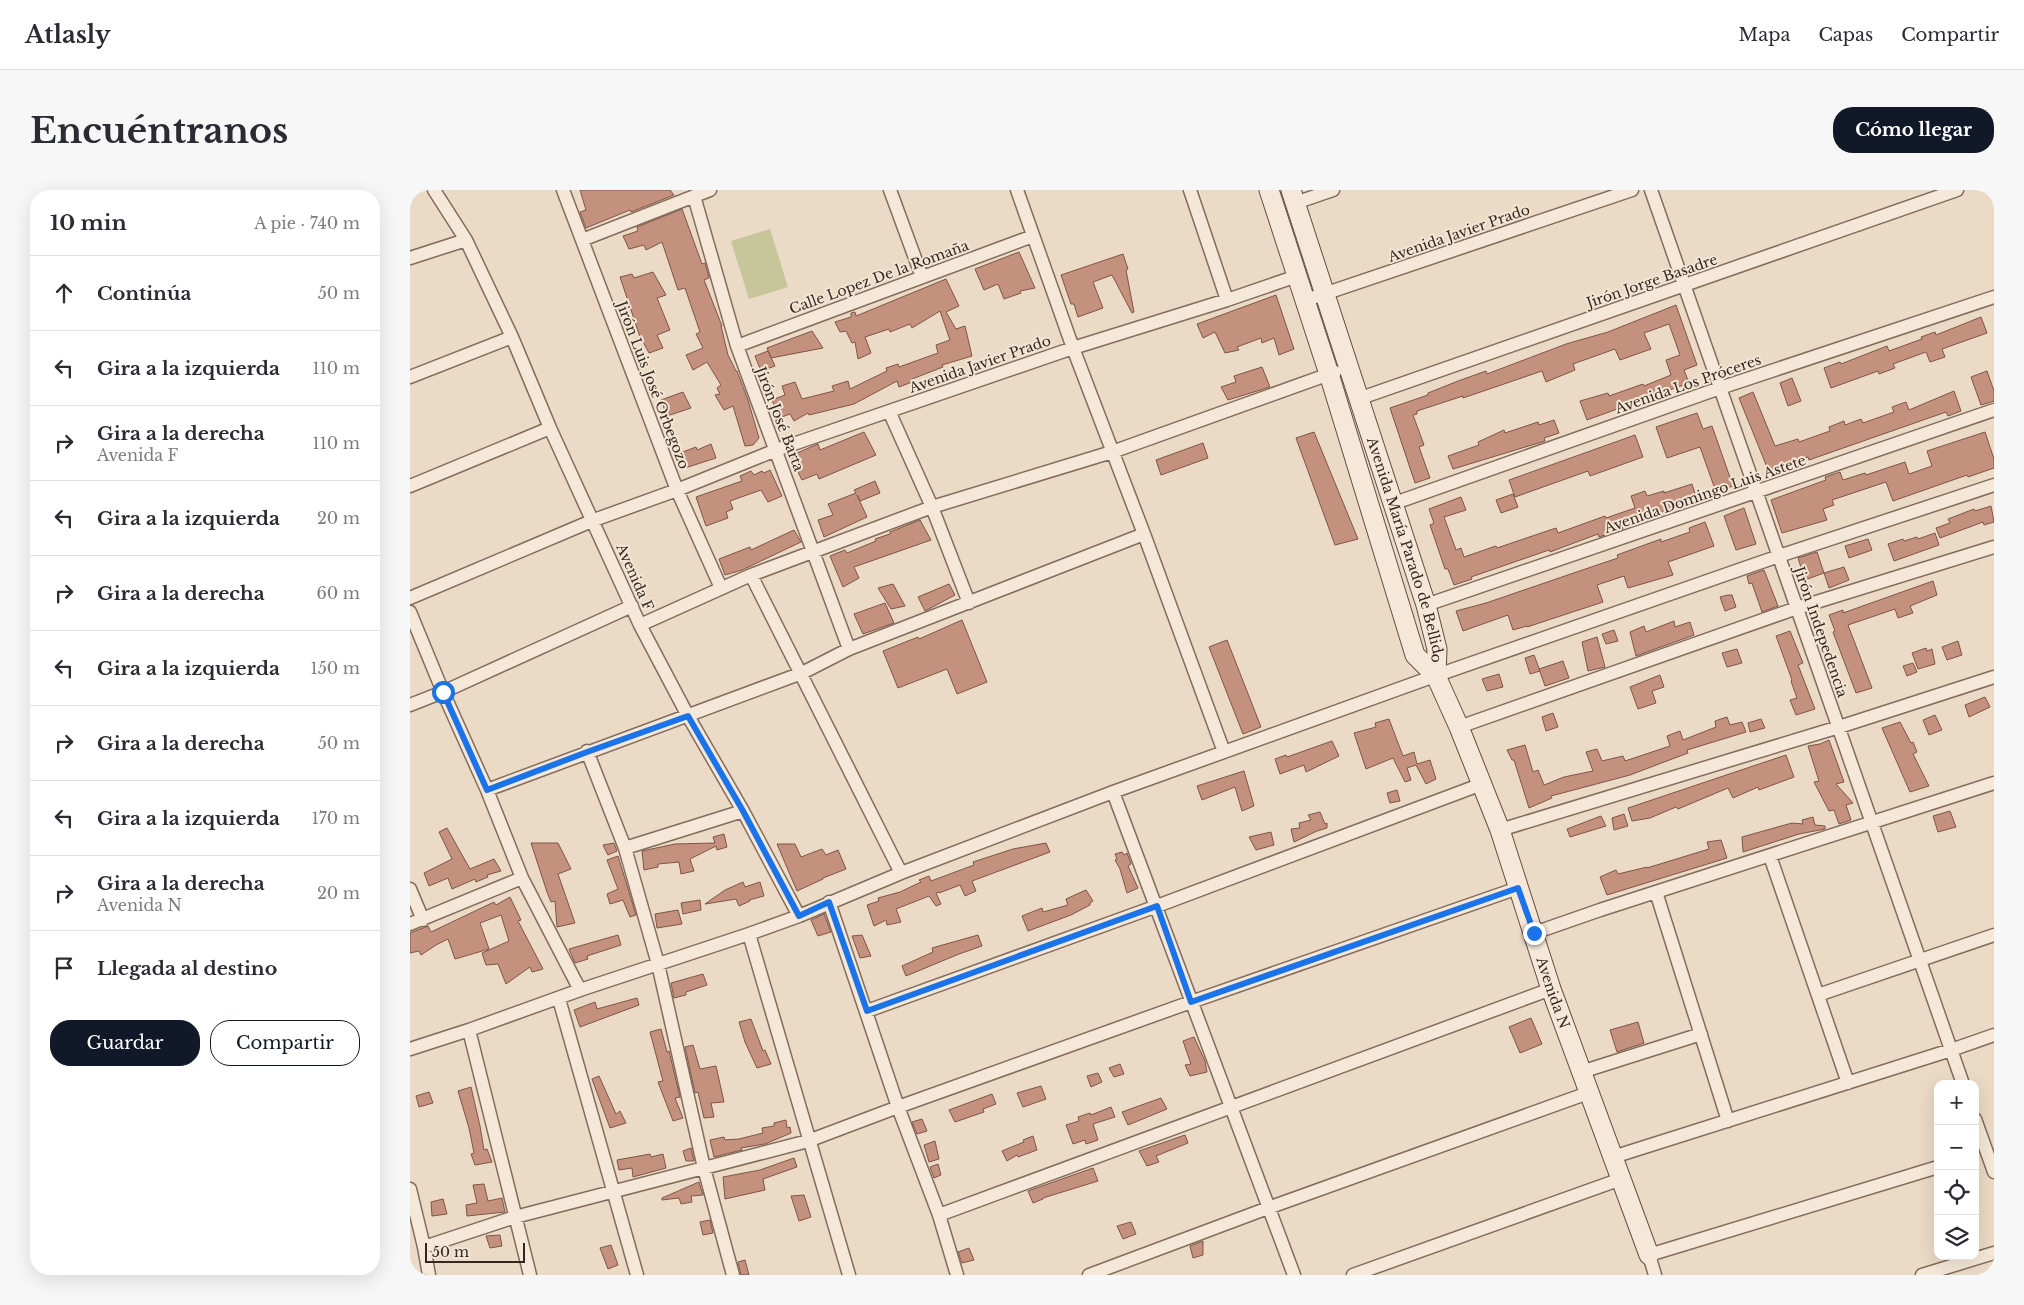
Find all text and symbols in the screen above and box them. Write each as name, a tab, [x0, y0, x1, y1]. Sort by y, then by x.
text: Atlasly	[25, 20, 111, 49]
text: Mapa	[1739, 24, 1790, 46]
text: Capas	[1818, 24, 1873, 46]
text: Compartir	[1901, 24, 1999, 46]
button: Cómo llegar	[1833, 107, 1994, 153]
text: Encuéntranos	[30, 109, 288, 152]
street label: Avenida Javier Prado	[1385, 200, 1532, 266]
text: 10 min	[50, 210, 127, 236]
text: A pie · 740 m	[254, 213, 360, 233]
street label: Calle Lopez De la Romaña	[787, 236, 971, 318]
street label: Jirón Jorge Basadre	[1582, 250, 1720, 313]
icon: ahead	[50, 279, 78, 307]
text: Continúa	[97, 282, 191, 305]
text: 50 m	[318, 283, 360, 303]
street label: Jirón Luis José Orbegozo	[612, 297, 693, 471]
street label: Avenida Javier Prado	[906, 331, 1053, 397]
street label: Avenida Los Próceres	[1612, 351, 1763, 418]
icon: left	[50, 354, 78, 382]
text: Gira a la izquierda	[97, 357, 280, 380]
text: 110 m	[313, 358, 360, 378]
street label: Jirón José Barta	[751, 362, 808, 474]
text: Gira a la derecha	[97, 422, 265, 445]
icon: right	[50, 429, 78, 457]
text: 110 m	[313, 433, 360, 453]
street label: Avenida María Parado de Bellido	[1363, 434, 1447, 663]
text: Avenida F	[97, 445, 178, 465]
street label: Avenida Domingo Luis Astete	[1601, 451, 1808, 537]
icon: left	[50, 504, 78, 532]
text: Gira a la izquierda	[97, 507, 280, 530]
text: 20 m	[317, 508, 360, 528]
street label: Avenida F	[612, 540, 658, 614]
street label: Jirón Indepedencia	[1790, 562, 1852, 700]
icon: right	[50, 579, 78, 607]
text: Gira a la derecha	[97, 582, 265, 605]
text: 60 m	[317, 583, 360, 603]
icon: left	[50, 654, 78, 682]
text: Gira a la izquierda	[97, 657, 280, 680]
text: 150 m	[311, 658, 360, 678]
route start	[432, 681, 455, 704]
icon: right	[50, 729, 78, 757]
text: Gira a la derecha	[97, 732, 265, 755]
text: 50 m	[318, 733, 360, 753]
icon: left	[50, 804, 78, 832]
text: Gira a la izquierda	[97, 807, 280, 830]
text: 170 m	[312, 808, 360, 828]
text: Gira a la derecha	[97, 872, 265, 895]
icon: right	[50, 879, 78, 907]
text: 20 m	[317, 883, 360, 903]
text: Avenida N	[97, 895, 182, 915]
route end	[1523, 922, 1546, 945]
icon: arrive	[50, 954, 78, 982]
street label: Avenida N	[1532, 954, 1574, 1031]
text: Llegada al destino	[97, 957, 277, 980]
button: Guardar	[50, 1020, 200, 1066]
button: Compartir	[210, 1020, 360, 1066]
map controls	[1934, 1080, 1979, 1260]
button: +	[1934, 1080, 1979, 1125]
button: −	[1934, 1125, 1979, 1170]
button: locate	[1934, 1170, 1979, 1215]
button: layers	[1934, 1215, 1979, 1260]
scale bar	[425, 1240, 525, 1263]
text: 50 m	[432, 1243, 469, 1261]

